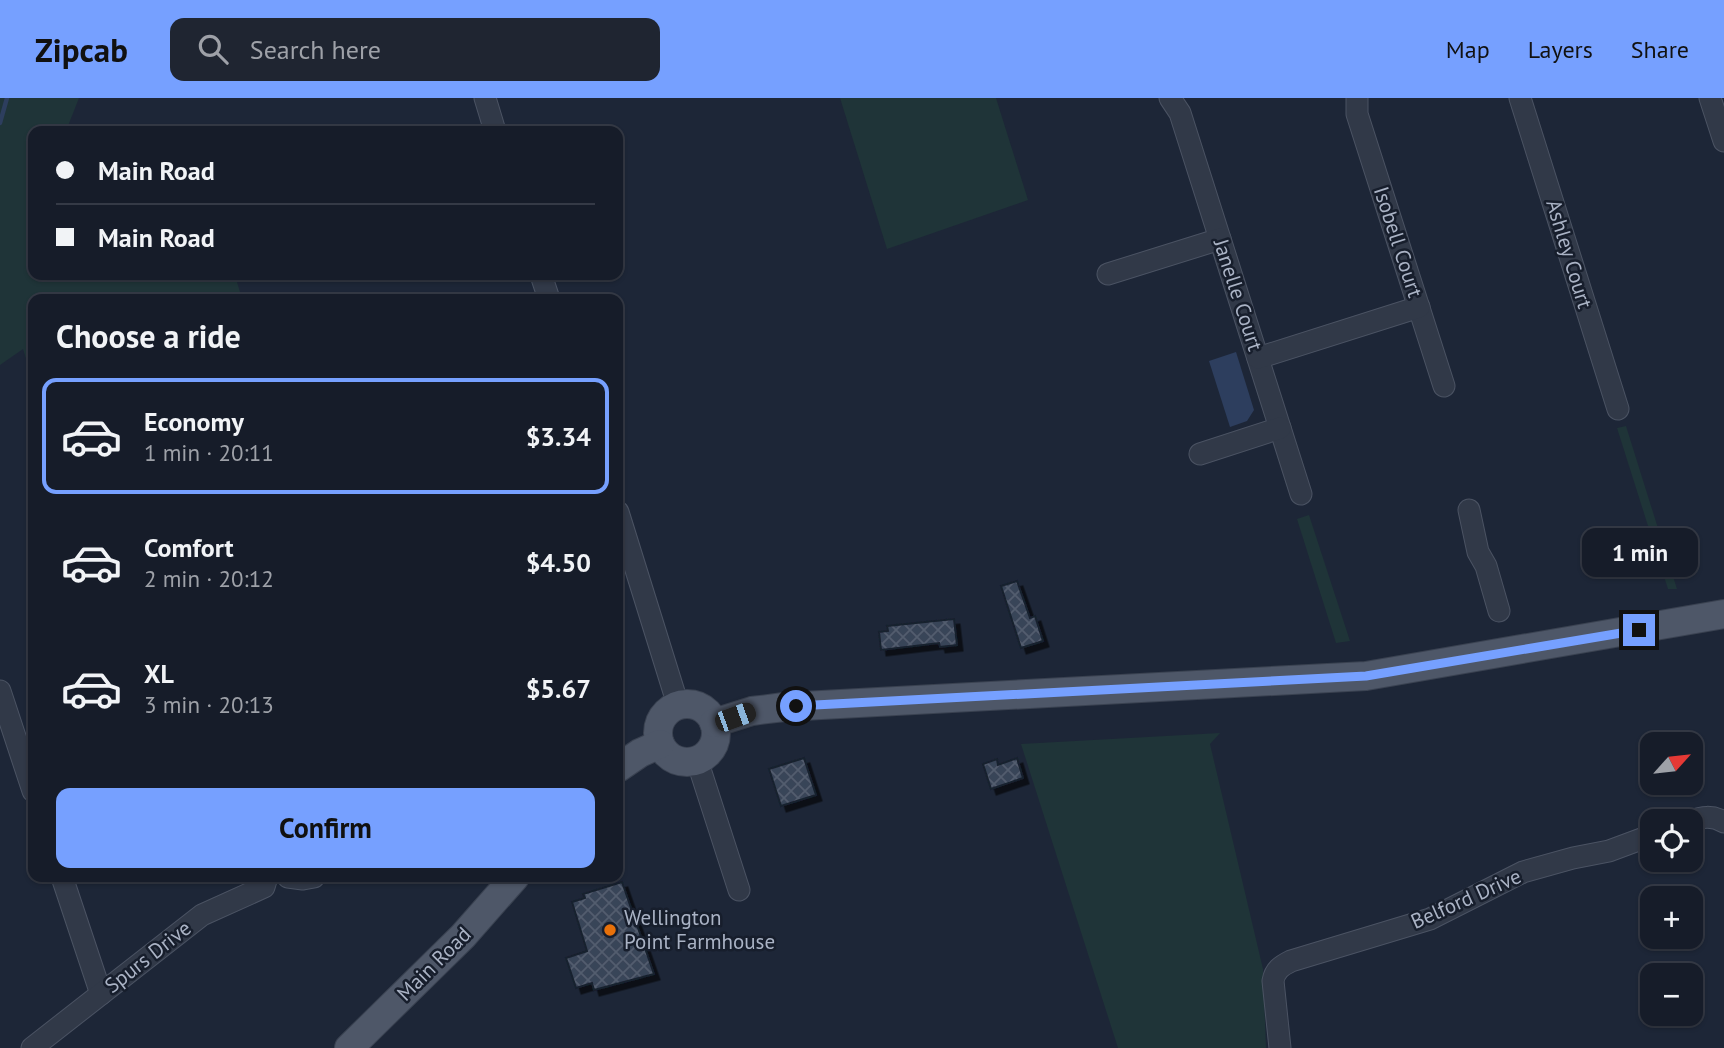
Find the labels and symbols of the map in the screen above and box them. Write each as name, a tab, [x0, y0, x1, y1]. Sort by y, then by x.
street label: Isobell Court	[1368, 183, 1429, 301]
street label: Ashley Court	[1540, 196, 1599, 312]
street label: Janelle Court	[1207, 235, 1269, 354]
callout: 1 min	[1581, 528, 1697, 578]
route end	[1623, 614, 1655, 646]
route start	[780, 690, 812, 722]
car	[712, 700, 759, 734]
north arrow	[1640, 732, 1703, 794]
street label: Belford Drive	[1406, 862, 1525, 935]
place label: Wellington Point Farmhouse	[624, 904, 775, 955]
street label: Spurs Drive	[99, 914, 196, 999]
street label: Main Road	[391, 921, 477, 1007]
marker: Wellington Point Farmhouse	[602, 922, 618, 938]

